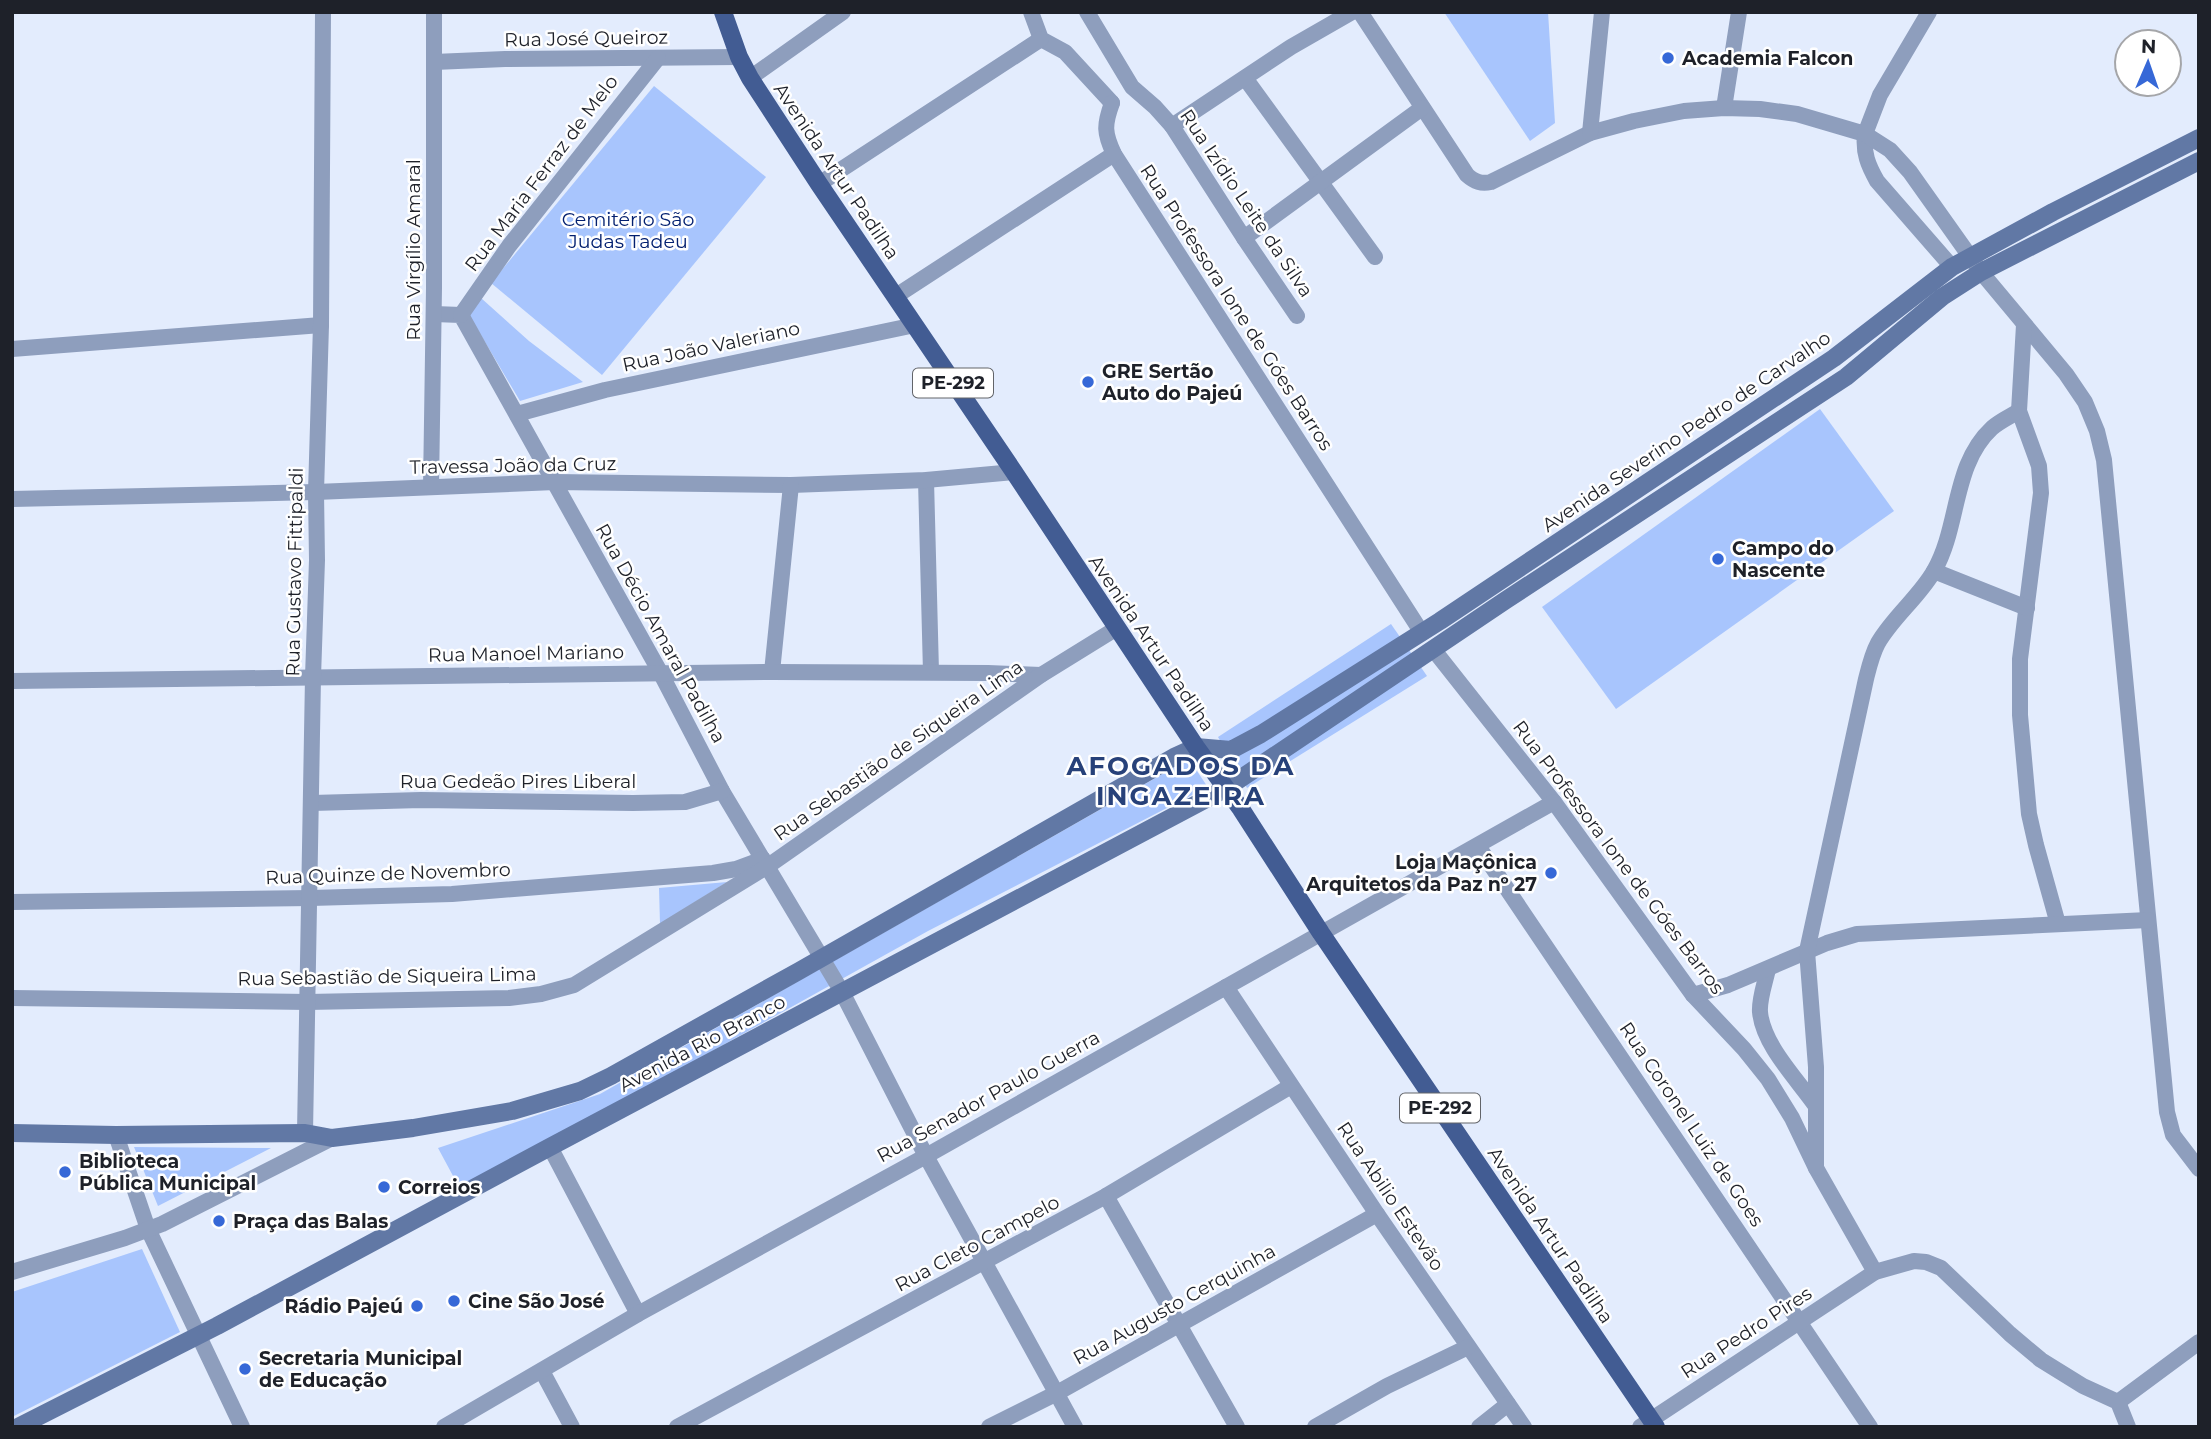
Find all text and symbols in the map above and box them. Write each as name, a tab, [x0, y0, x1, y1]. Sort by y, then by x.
street label: Rua José Queiroz	[504, 26, 668, 51]
north arrow	[2113, 28, 2183, 98]
text: N	[2140, 35, 2157, 58]
place label: Academia Falcon	[1681, 47, 1853, 70]
marker: Academia Falcon	[1660, 50, 1676, 66]
street label: Rua Maria Ferraz de Melo	[460, 70, 623, 276]
street label: Avenida Artur Padilha	[769, 79, 904, 264]
street label: Rua Izídio Leite da Silva	[1175, 105, 1318, 302]
street label: Rua Virgílio Amaral	[402, 159, 425, 341]
street label: Rua Professora Ione de Góes Barros	[1135, 160, 1338, 455]
park label: Cemitério São Judas Tadeu	[562, 208, 694, 253]
street label: Rua João Valeriano	[620, 316, 802, 377]
street label: Avenida Severino Pedro de Carvalho	[1538, 326, 1835, 537]
place label: GRE Sertão Auto do Pajeú	[1101, 360, 1242, 405]
road number: PE-292	[913, 368, 993, 398]
marker: GRE Sertão Auto do Pajeú	[1080, 374, 1096, 390]
street label: Travessa João da Cruz	[409, 452, 617, 479]
street label: Rua Gustavo Fittipaldi	[281, 467, 308, 677]
street label: Rua Décio Amaral Padilha	[591, 520, 731, 747]
place label: Campo do Nascente	[1732, 537, 1834, 582]
street label: Avenida Artur Padilha	[1084, 551, 1219, 736]
marker: Campo do Nascente	[1710, 551, 1726, 567]
street label: Rua Manoel Mariano	[428, 640, 624, 667]
street label: Rua Sebastião de Siqueira Lima	[769, 655, 1027, 846]
street label: Rua Professora Ione de Góes Barros	[1508, 716, 1729, 999]
district label: AFOGADOS DA INGAZEIRA	[1066, 750, 1295, 812]
street label: Rua Gedeão Pires Liberal	[400, 770, 636, 793]
place label: Loja Maçônica Arquitetos da Paz nº 27	[1305, 851, 1537, 896]
street label: Rua Quinze de Novembro	[265, 858, 511, 889]
marker: Loja Maçônica Arquitetos da Paz nº 27	[1543, 865, 1559, 881]
street label: Rua Sebastião de Siqueira Lima	[237, 962, 537, 991]
street label: Avenida Rio Branco	[615, 990, 789, 1097]
street label: Rua Coronel Luiz de Goes	[1614, 1018, 1769, 1231]
street label: Rua Senador Paulo Guerra	[873, 1026, 1104, 1167]
road number: PE-292	[1400, 1093, 1480, 1122]
street label: Rua Abilio Estevão	[1332, 1117, 1449, 1275]
street label: Avenida Artur Padilha	[1483, 1143, 1618, 1328]
place label: Biblioteca Pública Municipal	[79, 1150, 256, 1195]
marker: Biblioteca Pública Municipal	[57, 1164, 73, 1180]
place label: Correios	[398, 1176, 480, 1199]
marker: Correios	[376, 1179, 392, 1195]
street label: Rua Cleto Campelo	[891, 1190, 1064, 1297]
place label: Praça das Balas	[233, 1210, 388, 1233]
marker: Praça das Balas	[211, 1213, 227, 1229]
street label: Rua Augusto Cerquinha	[1069, 1239, 1279, 1370]
street label: Rua Pedro Pires	[1676, 1281, 1816, 1383]
place label: Cine São José	[468, 1290, 605, 1313]
marker: Cine São José	[446, 1293, 462, 1309]
place label: Rádio Pajeú	[284, 1295, 403, 1318]
marker: Rádio Pajeú	[409, 1298, 425, 1314]
place label: Secretaria Municipal de Educação	[259, 1347, 462, 1392]
marker: Secretaria Municipal de Educação	[237, 1361, 253, 1377]

